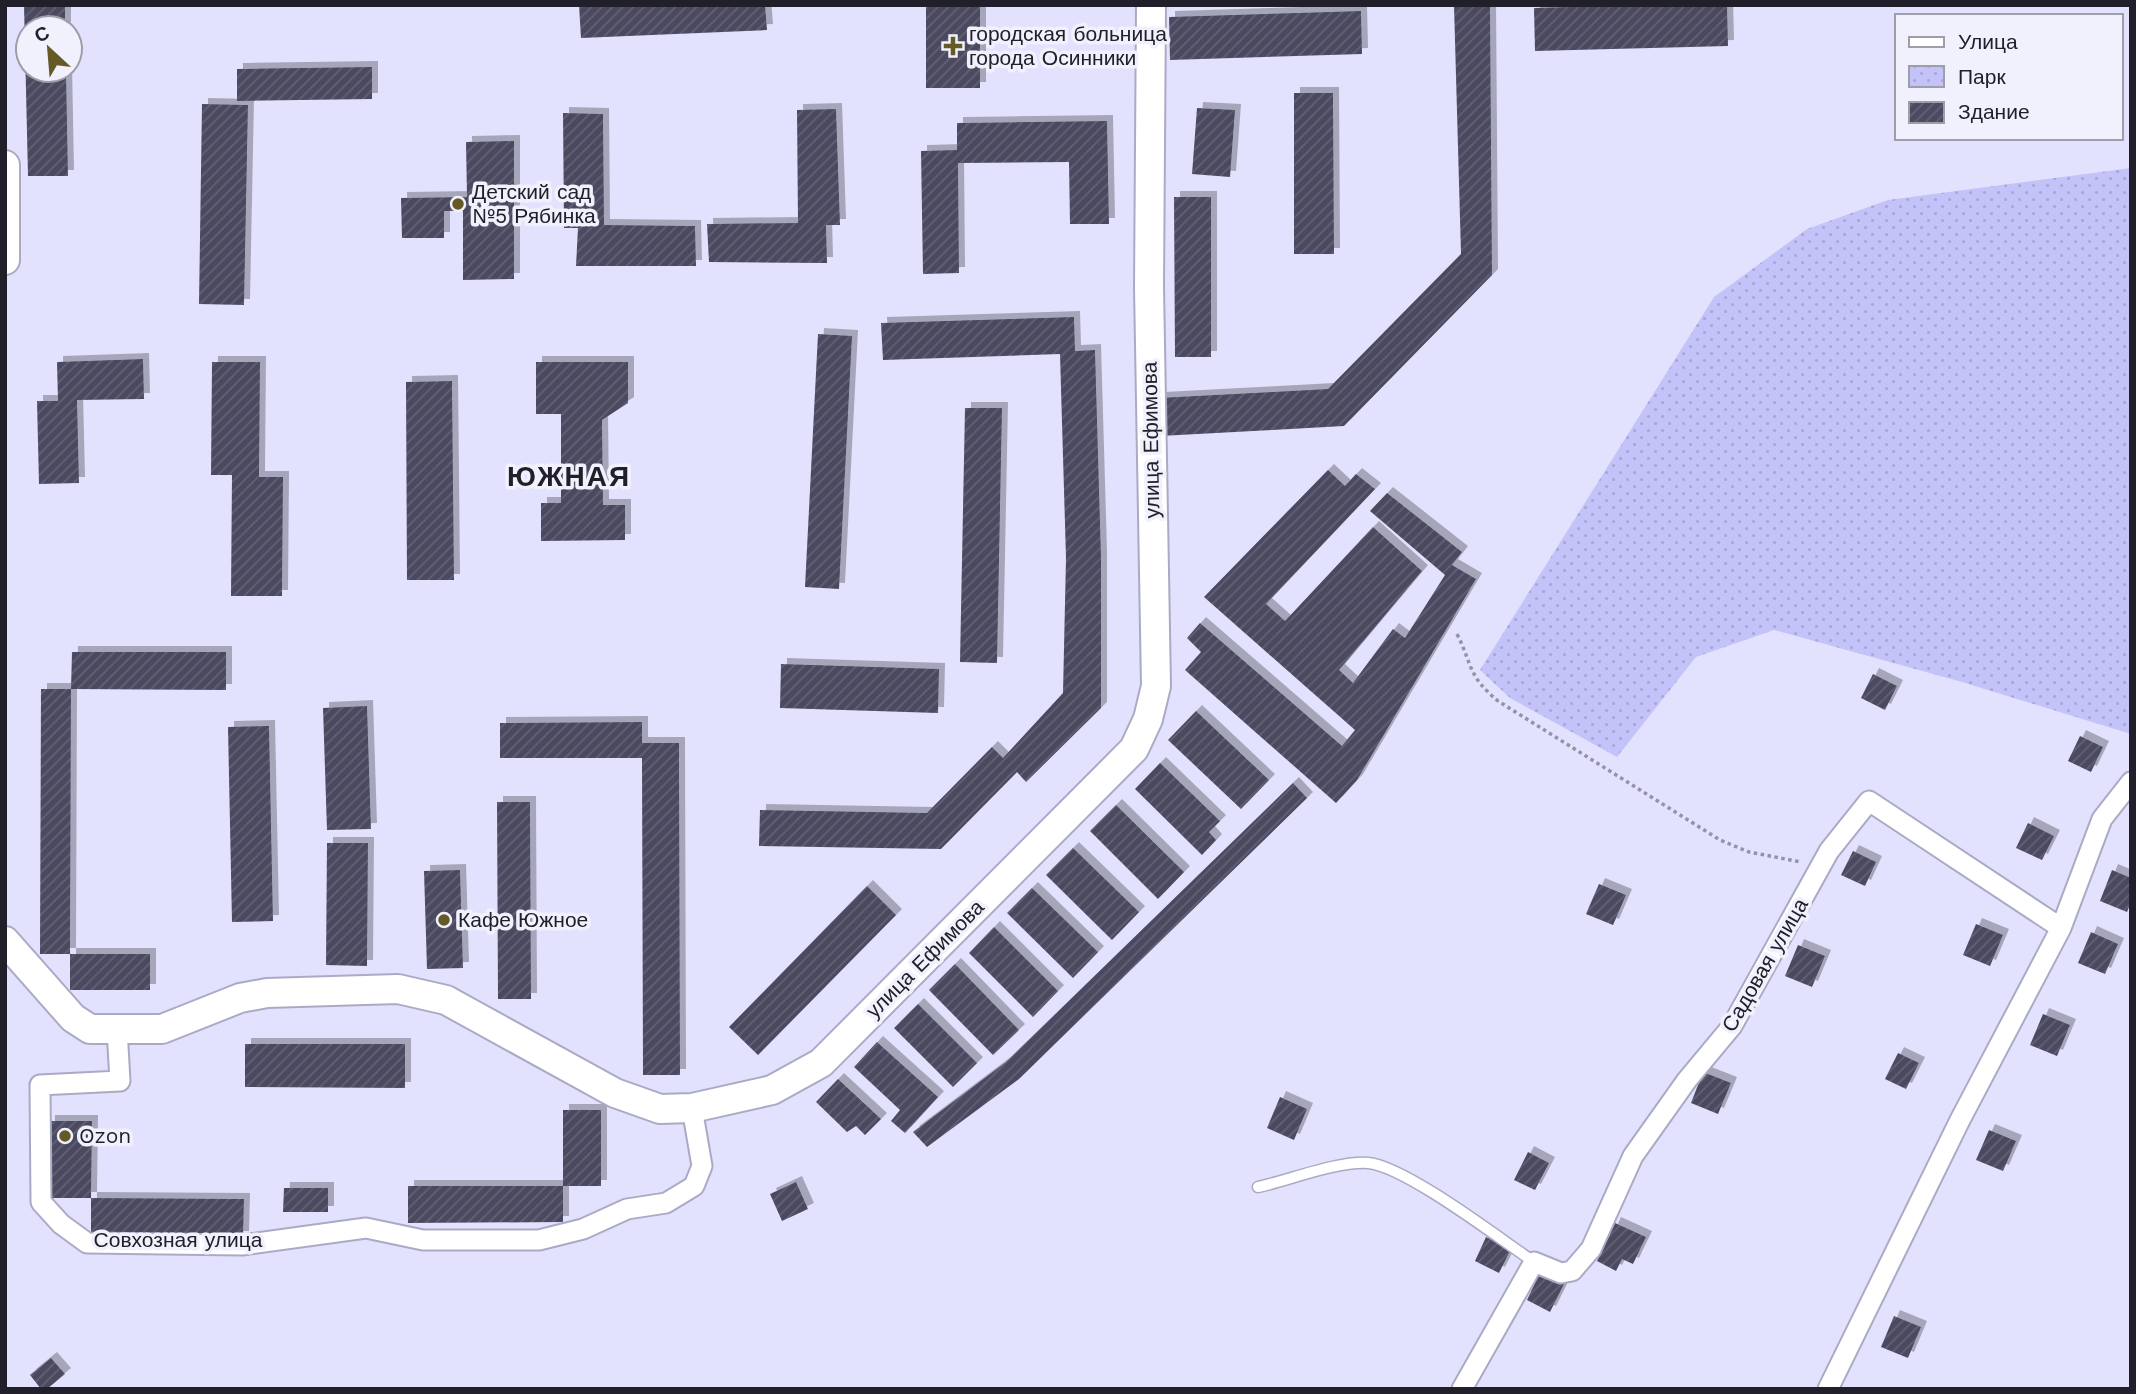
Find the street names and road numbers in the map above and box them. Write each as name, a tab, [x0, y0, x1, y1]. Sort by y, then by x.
street label: улица Ефимова	[1137, 361, 1164, 519]
street label: Садовая улица	[1716, 893, 1813, 1036]
street label: улица Ефимова	[860, 894, 989, 1023]
street label: Совхозная улица	[94, 1227, 263, 1252]

